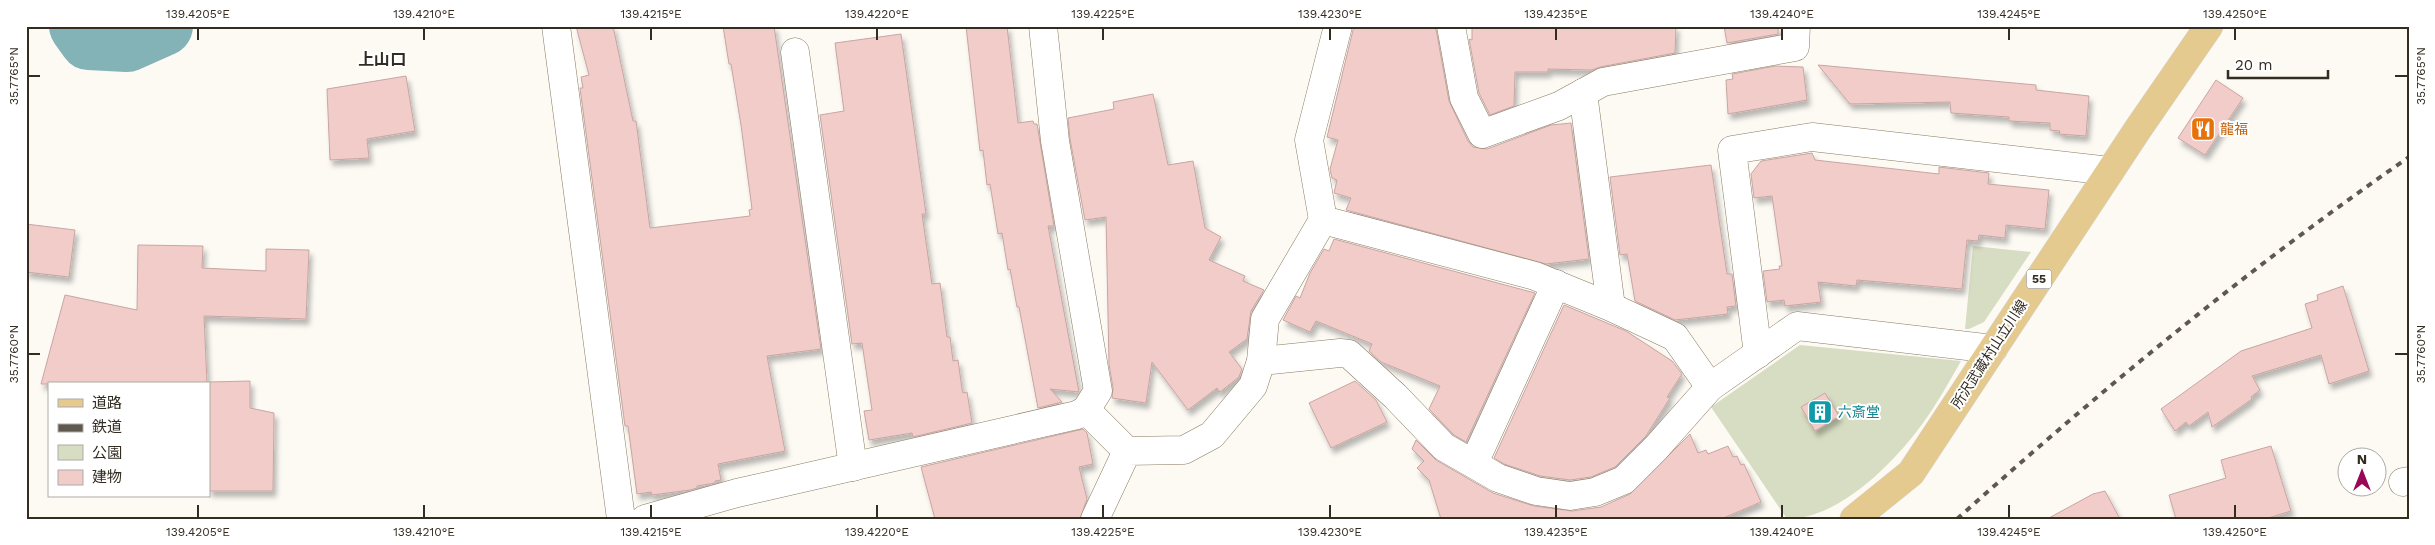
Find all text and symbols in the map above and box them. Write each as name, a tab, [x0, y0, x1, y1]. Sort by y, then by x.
text: 139.4205°E	[166, 7, 230, 21]
text: 139.4210°E	[393, 7, 455, 21]
text: 139.4215°E	[620, 7, 682, 21]
text: 139.4220°E	[845, 7, 909, 21]
text: 139.4225°E	[1071, 7, 1135, 21]
text: 139.4230°E	[1298, 7, 1362, 21]
text: 139.4235°E	[1524, 7, 1588, 21]
text: 139.4240°E	[1750, 7, 1814, 21]
text: 139.4245°E	[1977, 7, 2041, 21]
text: 139.4250°E	[2203, 7, 2267, 21]
text: 35.7765°N	[7, 47, 21, 105]
text: 35.7765°N	[2414, 47, 2428, 105]
scale bar	[2228, 48, 2328, 80]
district label: 上山口	[358, 50, 406, 69]
text: 20 m	[2235, 56, 2273, 74]
restaurant icon: 龍福	[2190, 116, 2216, 142]
place label: 龍福	[2220, 121, 2248, 137]
road number: 55	[2026, 270, 2052, 288]
street label: 所沢武蔵村山立川線	[1948, 297, 2030, 411]
text: 35.7760°N	[7, 325, 21, 383]
text: 35.7760°N	[2414, 325, 2428, 383]
legend	[48, 382, 210, 498]
text: 道路	[92, 394, 122, 412]
building icon: 六斎堂	[1807, 399, 1833, 425]
place label: 六斎堂	[1838, 404, 1880, 420]
text: 鉄道	[92, 418, 122, 436]
text: 公園	[92, 444, 122, 462]
north arrow	[2338, 448, 2388, 498]
text: N	[2357, 451, 2367, 467]
text: 建物	[92, 468, 122, 486]
text: 139.4205°E	[166, 525, 230, 539]
text: 139.4210°E	[393, 525, 455, 539]
text: 139.4215°E	[620, 525, 682, 539]
text: 139.4220°E	[845, 525, 909, 539]
text: 139.4225°E	[1071, 525, 1135, 539]
text: 139.4230°E	[1298, 525, 1362, 539]
text: 139.4235°E	[1524, 525, 1588, 539]
text: 139.4240°E	[1750, 525, 1814, 539]
text: 139.4245°E	[1977, 525, 2041, 539]
text: 139.4250°E	[2203, 525, 2267, 539]

